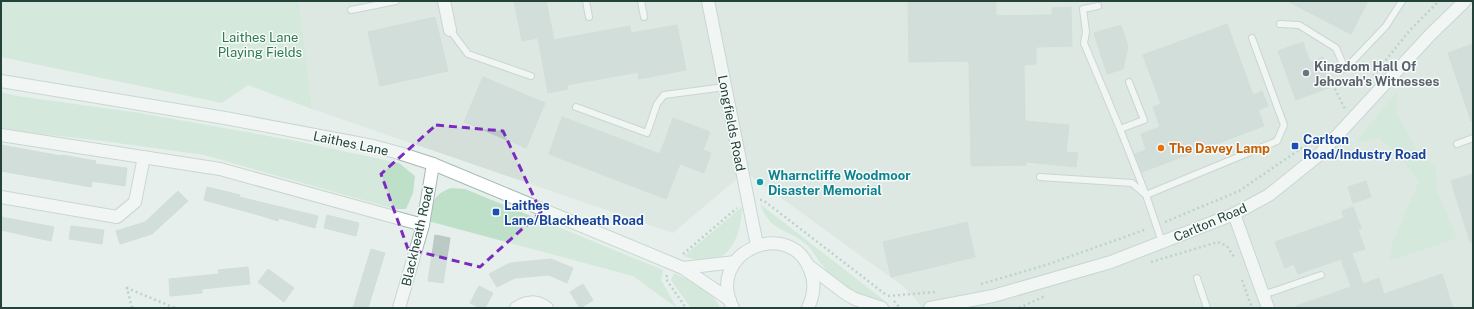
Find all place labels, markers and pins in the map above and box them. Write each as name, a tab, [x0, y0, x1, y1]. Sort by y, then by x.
place label: Kingdom Hall Of Jehovah's Witnesses	[1314, 59, 1439, 89]
marker: Kingdom Hall Of Jehovah's Witnesses	[1301, 68, 1311, 78]
place label: Carlton Road/Industry Road	[1303, 132, 1426, 162]
place label: The Davey Lamp	[1169, 141, 1270, 156]
marker: Carlton Road/Industry Road	[1290, 141, 1300, 151]
marker: The Davey Lamp	[1156, 143, 1166, 153]
place label: Wharncliffe Woodmoor Disaster Memorial	[768, 168, 911, 198]
marker: Wharncliffe Woodmoor Disaster Memorial	[755, 177, 765, 187]
place label: Laithes Lane/Blackheath Road	[504, 198, 644, 228]
marker: Laithes Lane/Blackheath Road	[491, 207, 501, 217]

